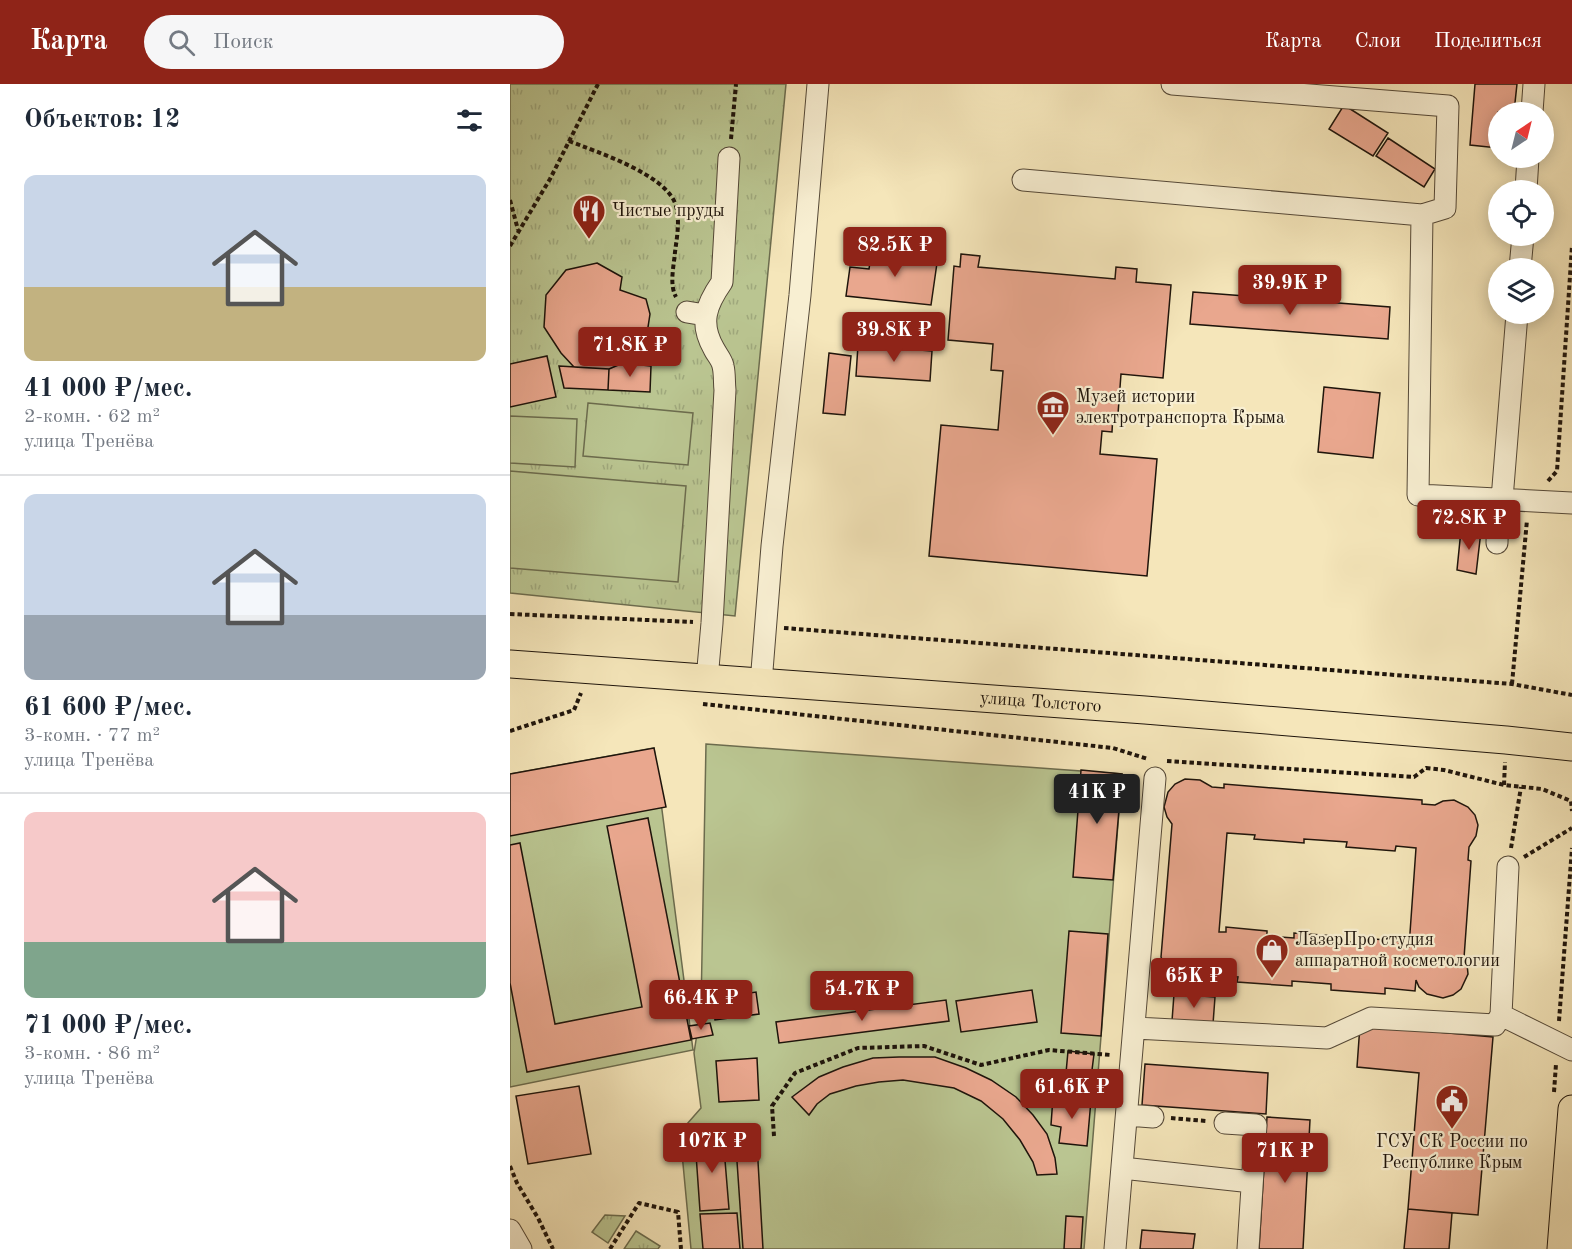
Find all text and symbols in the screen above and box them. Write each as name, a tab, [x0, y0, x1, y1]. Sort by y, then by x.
search box	[144, 15, 564, 69]
icon: search	[165, 26, 198, 59]
text: Карта	[30, 28, 108, 56]
text: Поиск	[213, 31, 274, 53]
text: Карта	[1265, 31, 1322, 52]
text: Слои	[1355, 31, 1401, 52]
text: Поделиться	[1434, 31, 1542, 52]
north arrow	[1488, 102, 1554, 168]
map controls	[1488, 102, 1554, 324]
icon: filters	[453, 104, 486, 137]
text: Объектов: 12	[24, 107, 180, 133]
button: locate	[1488, 180, 1554, 246]
restaurant icon: Чистые пруды	[571, 193, 607, 240]
place label: Чистые пруды	[612, 202, 725, 220]
icon: home	[201, 214, 309, 322]
pin: 82.5K ₽	[840, 227, 950, 278]
text: 82.5K ₽	[857, 236, 933, 256]
button: layers	[1488, 258, 1554, 324]
pin: 39.9K ₽	[1235, 265, 1345, 316]
text: 39.9K ₽	[1252, 274, 1328, 294]
pin: 39.8K ₽	[839, 312, 949, 363]
text: 39.8K ₽	[856, 321, 932, 341]
pin: 71.8K ₽	[575, 327, 685, 378]
text: 71.8K ₽	[592, 336, 668, 356]
text: 41 000 ₽/мес.	[24, 376, 192, 402]
place label: Музей истории электротранспорта Крыма	[1076, 388, 1285, 427]
museum icon: Музей истории электротранспорта Крыма	[1035, 389, 1071, 436]
text: 2-комн. · 62 m²	[24, 407, 160, 427]
text: улица Тренёва	[24, 432, 154, 452]
pin: 72.8K ₽	[1414, 500, 1524, 551]
text: 72.8K ₽	[1431, 509, 1507, 529]
icon: home	[201, 533, 309, 641]
street label: улица Толстого	[979, 689, 1102, 716]
text: 61 600 ₽/мес.	[24, 695, 192, 721]
text: 3-комн. · 77 m²	[24, 726, 160, 746]
text: улица Тренёва	[24, 751, 154, 771]
pin: 41K ₽	[1055, 774, 1139, 825]
text: 41K ₽	[1068, 783, 1126, 803]
icon: home	[201, 851, 309, 959]
place label: ЛазерПро студия аппаратной косметологии	[1295, 931, 1500, 970]
shop icon: ЛазерПро студия аппаратной косметологии	[1254, 932, 1290, 979]
pin: 65K ₽	[1152, 958, 1236, 1009]
text: 65K ₽	[1165, 967, 1223, 987]
pin: 54.7K ₽	[807, 971, 917, 1022]
pin: 66.4K ₽	[646, 980, 756, 1031]
text: 54.7K ₽	[824, 980, 900, 1000]
text: 66.4K ₽	[663, 989, 739, 1009]
text: 71 000 ₽/мес.	[24, 1013, 192, 1039]
text: 3-комн. · 86 m²	[24, 1044, 160, 1064]
text: улица Тренёва	[24, 1069, 154, 1089]
pin: 61.6K ₽	[1017, 1069, 1127, 1120]
text: 61.6K ₽	[1034, 1078, 1110, 1098]
public building icon: ГСУ СК России по Республике Крым	[1434, 1083, 1470, 1130]
pin: 107K ₽	[663, 1123, 761, 1174]
text: 107K ₽	[677, 1132, 747, 1152]
pin: 71K ₽	[1243, 1133, 1327, 1184]
place label: ГСУ СК России по Республике Крым	[1376, 1133, 1528, 1172]
text: 71K ₽	[1256, 1142, 1314, 1162]

